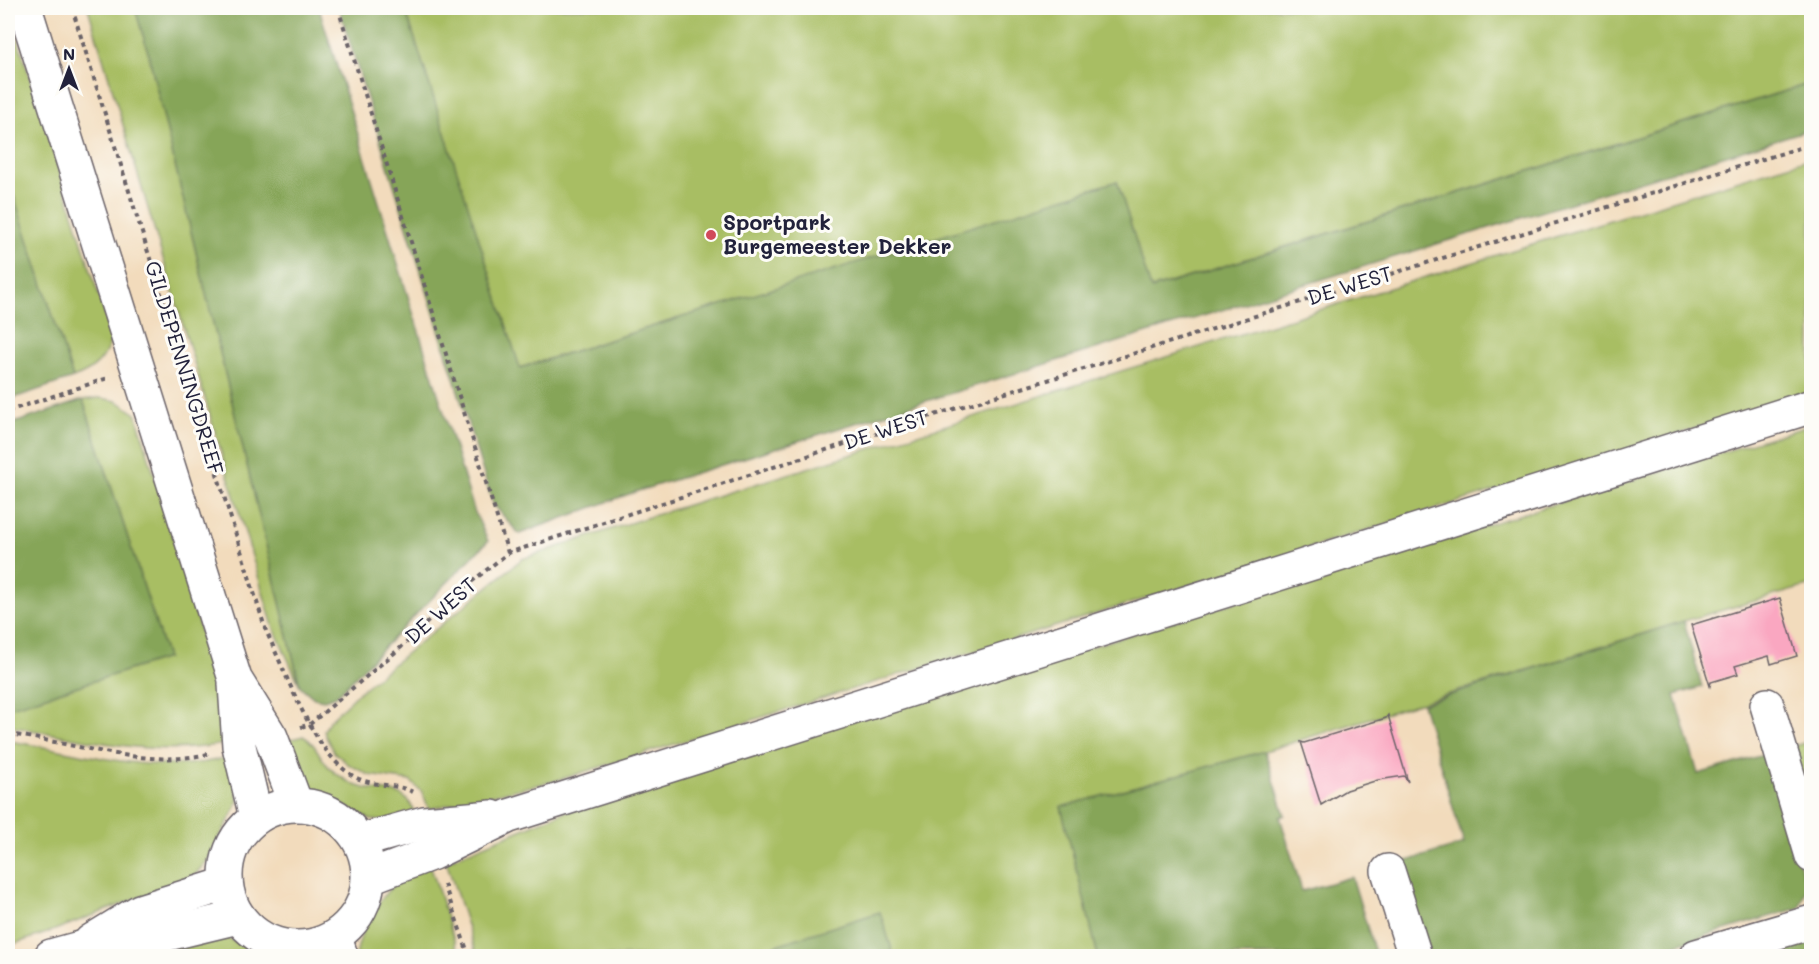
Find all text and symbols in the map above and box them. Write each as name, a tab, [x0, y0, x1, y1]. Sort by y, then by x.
north arrow	[39, 39, 99, 99]
text: N	[63, 43, 75, 64]
place label: Sportpark Burgemeester Dekker	[723, 208, 952, 259]
marker: Sportpark Burgemeester Dekker	[704, 228, 718, 242]
street label: GILDEPENNINGDREEF	[140, 257, 231, 478]
street label: DE WEST	[1304, 259, 1395, 310]
street label: DE WEST	[840, 402, 931, 455]
street label: DE WEST	[399, 571, 481, 649]

